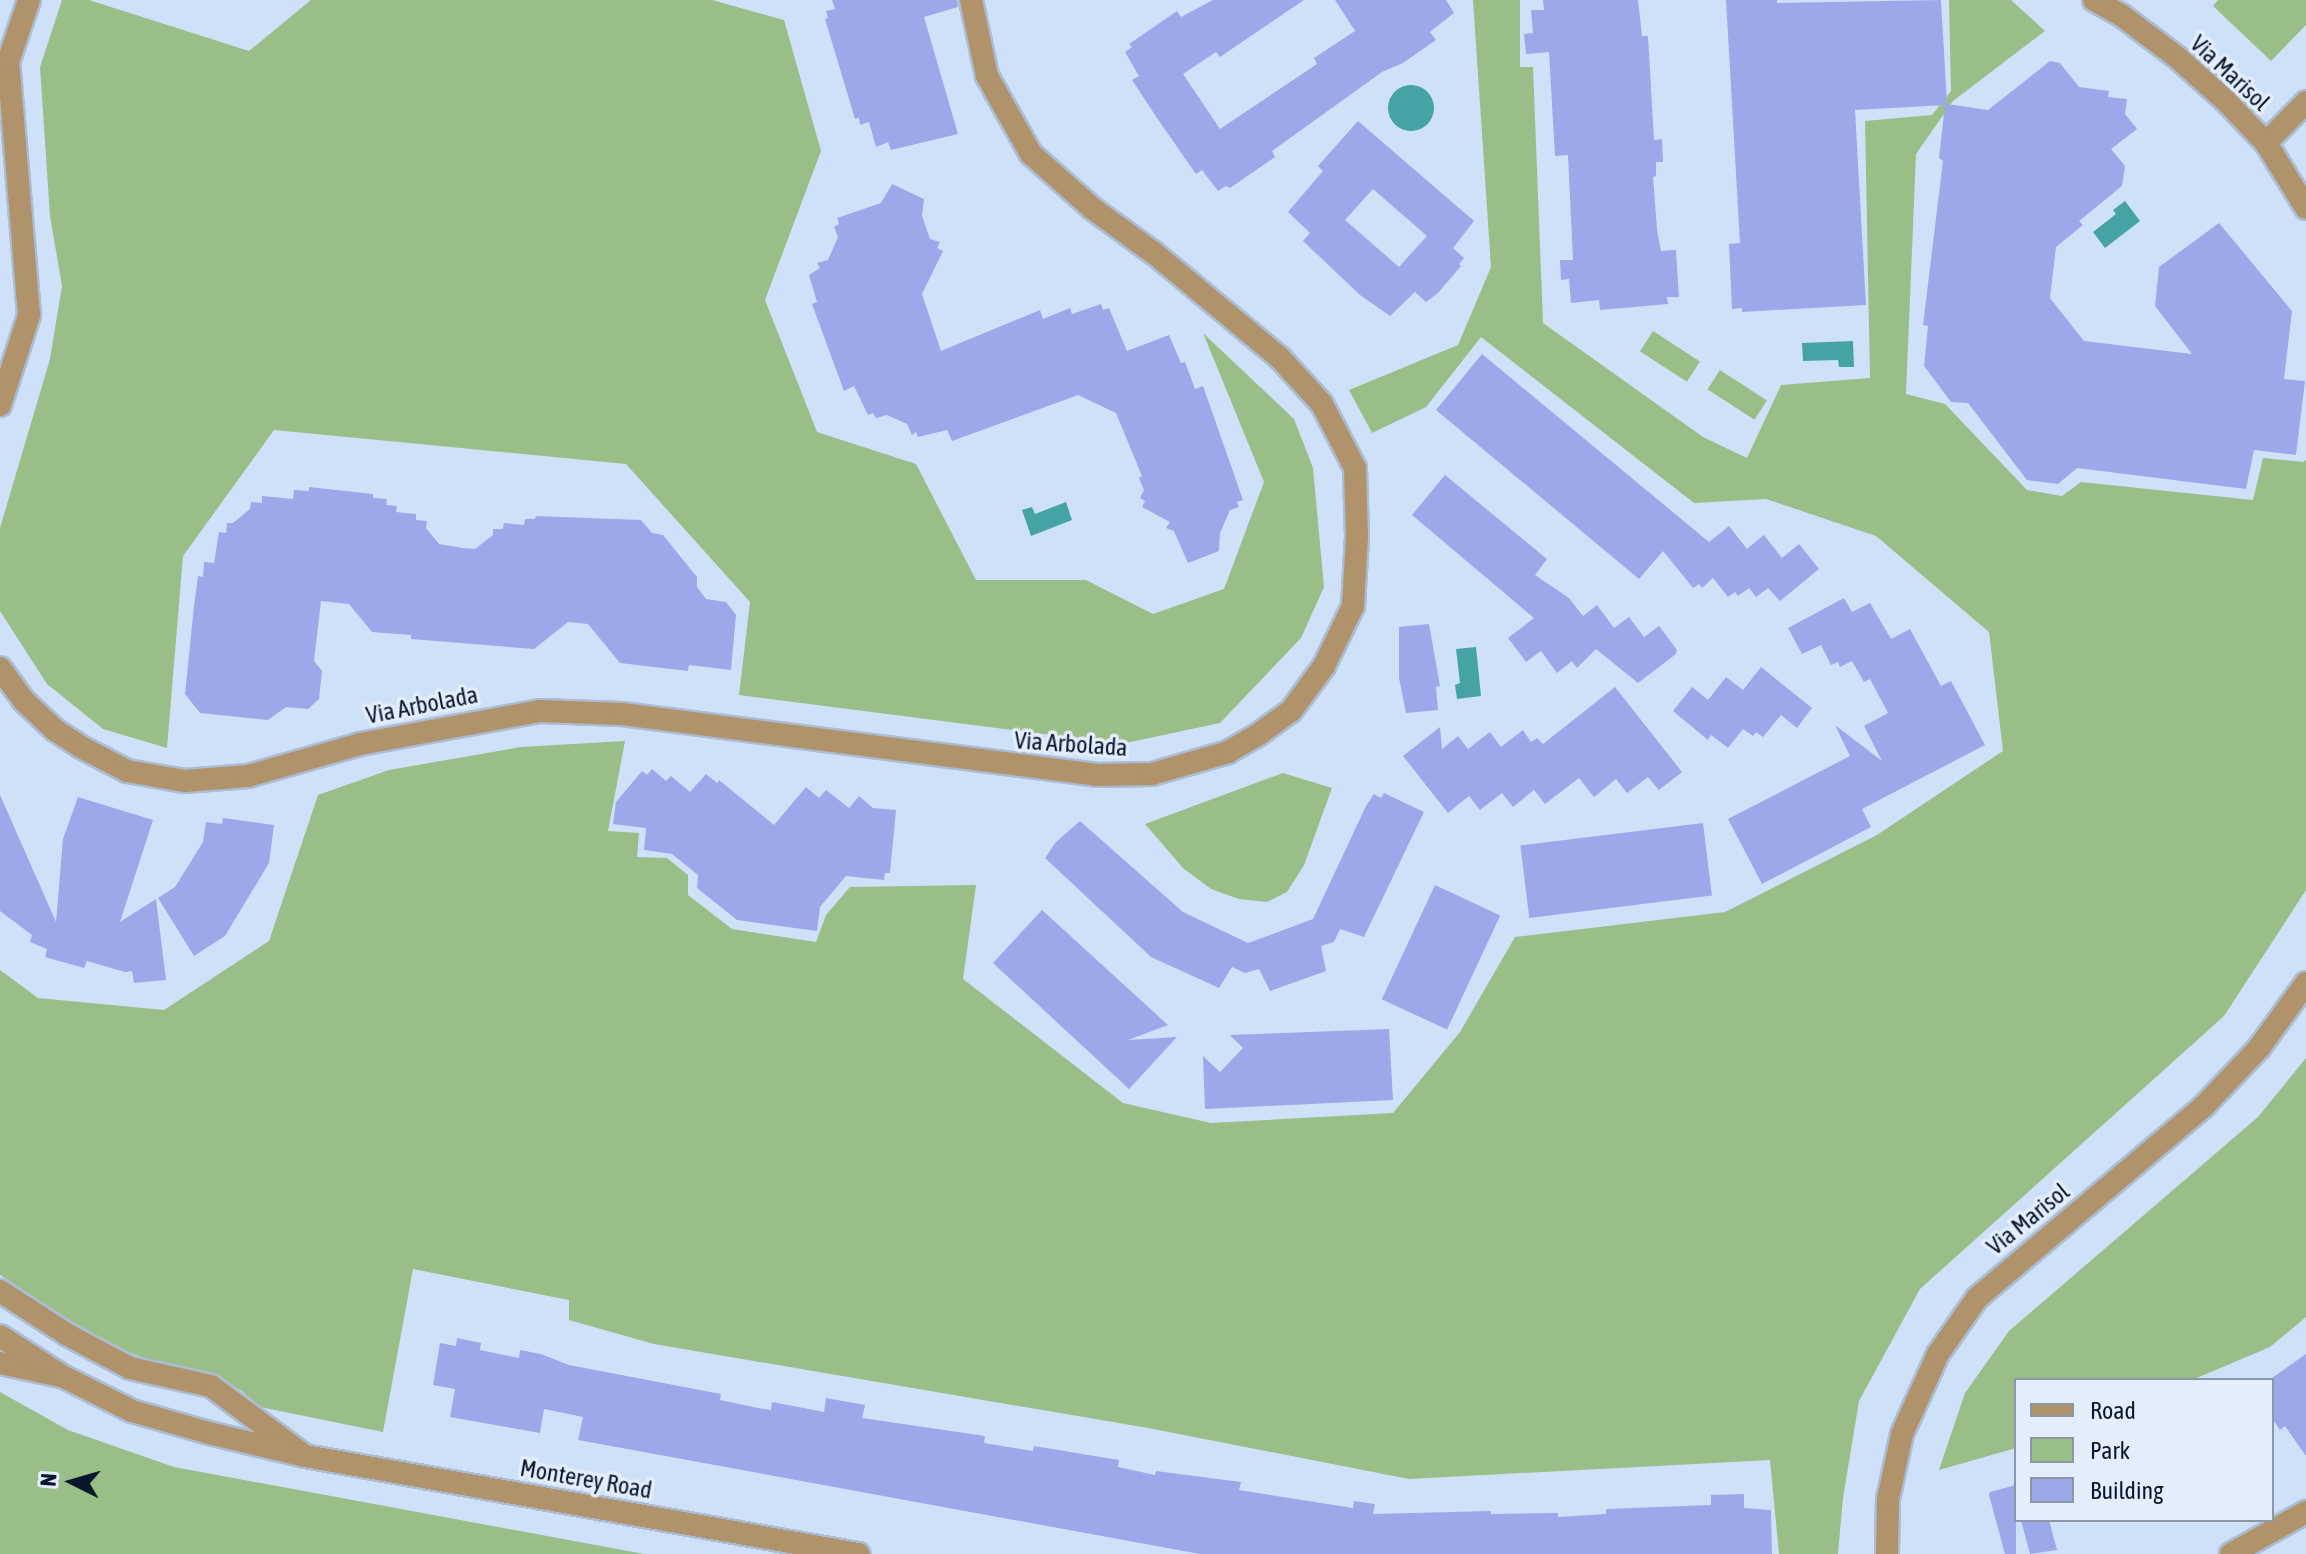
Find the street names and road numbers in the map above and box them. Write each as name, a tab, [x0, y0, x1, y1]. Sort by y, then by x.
street label: Via Marisol	[2184, 29, 2276, 117]
street label: Via Arbolada	[364, 680, 480, 730]
street label: Via Arbolada	[1013, 726, 1129, 762]
street label: Via Marisol	[1981, 1177, 2075, 1261]
street label: Monterey Road	[518, 1453, 654, 1505]

